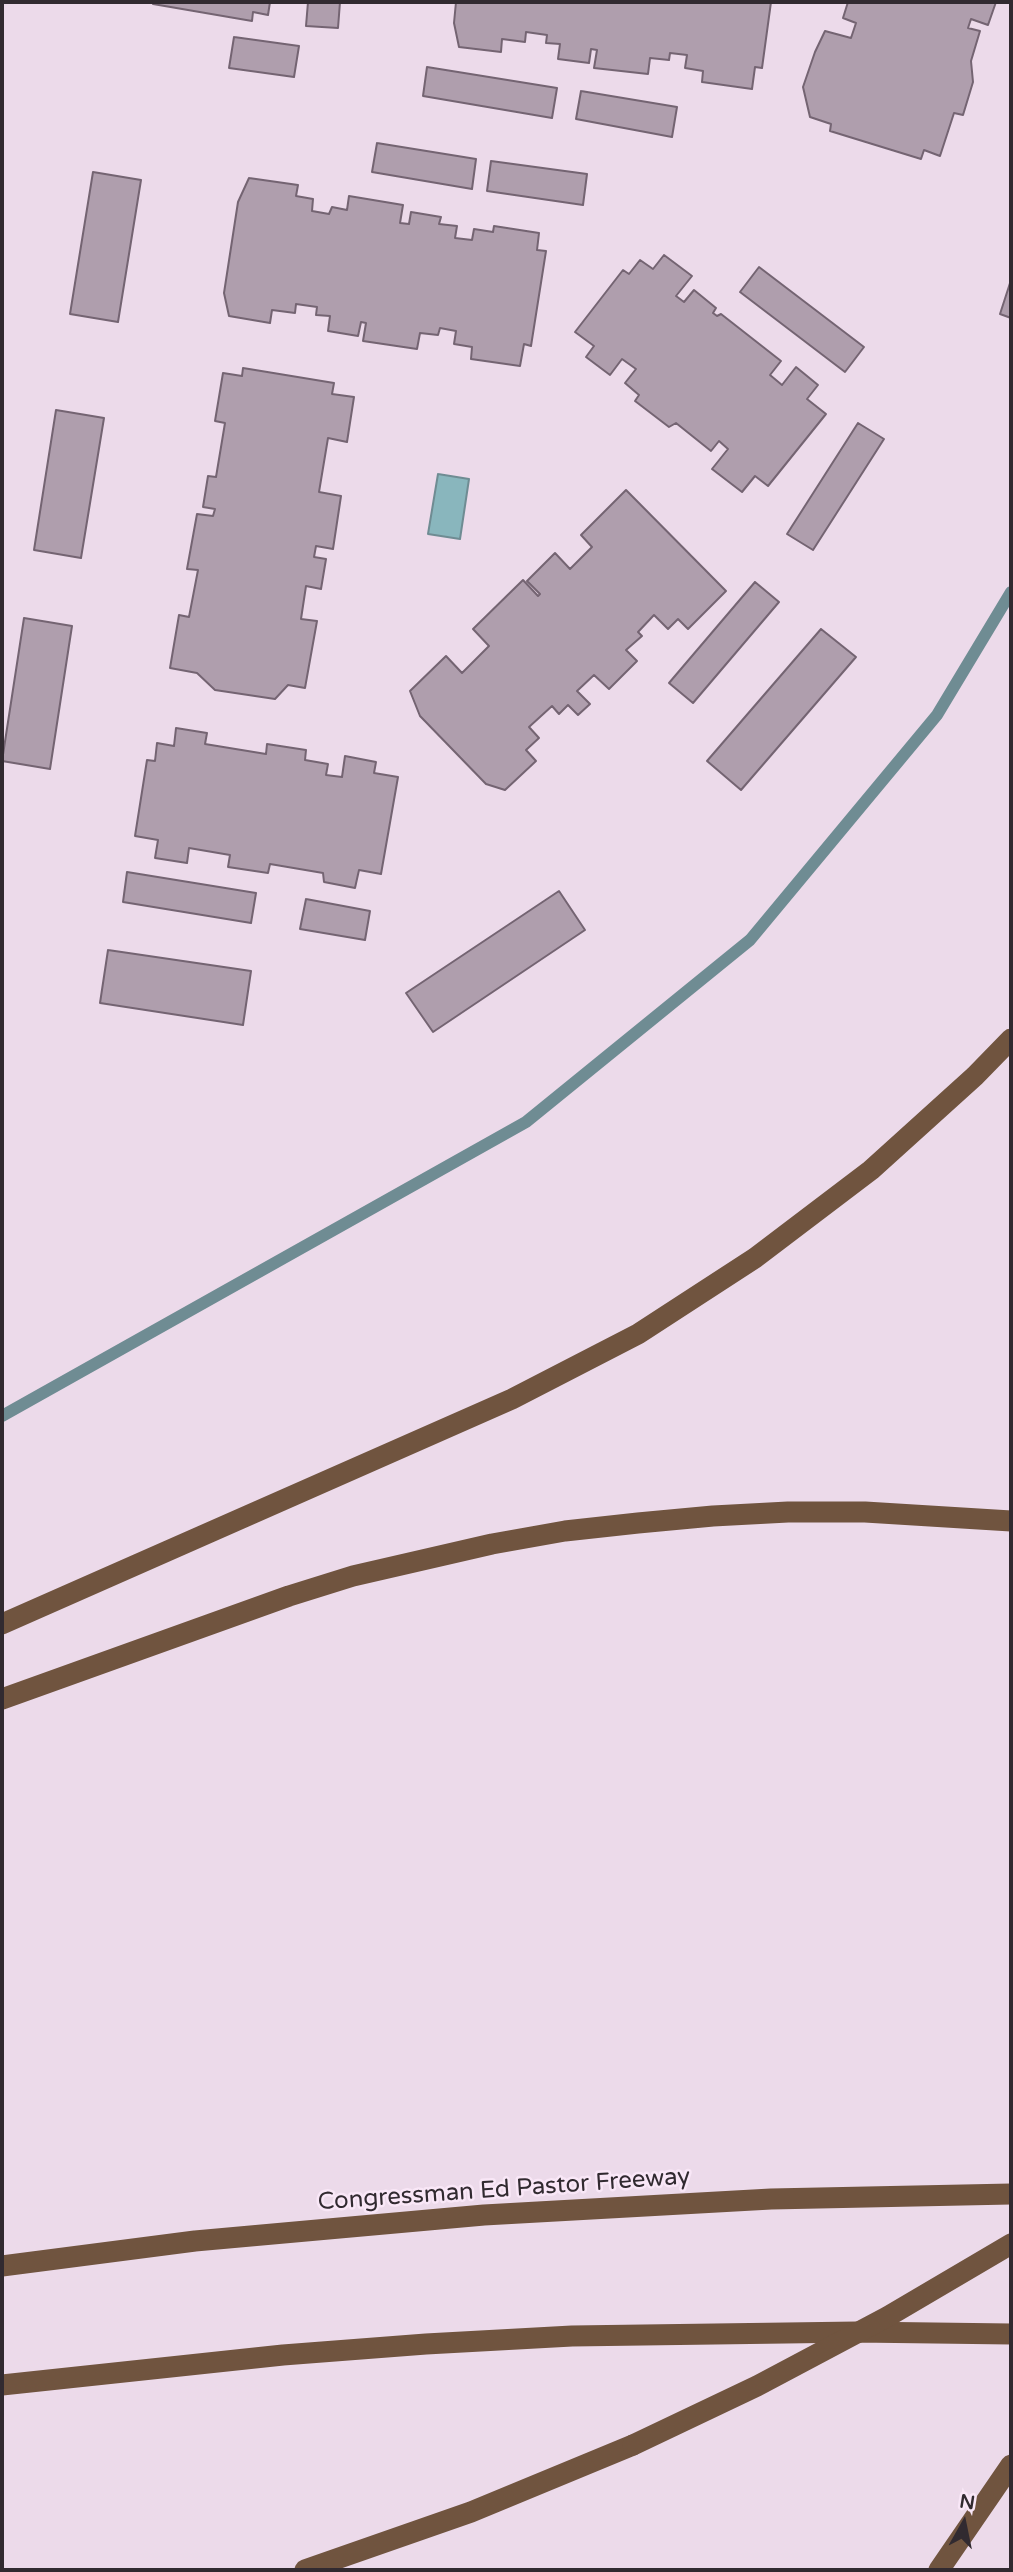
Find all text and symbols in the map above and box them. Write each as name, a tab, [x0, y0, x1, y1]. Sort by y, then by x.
street label: Congressman Ed Pastor Freeway	[317, 2163, 691, 2217]
north arrow	[929, 2488, 999, 2558]
text: N	[958, 2490, 977, 2514]

